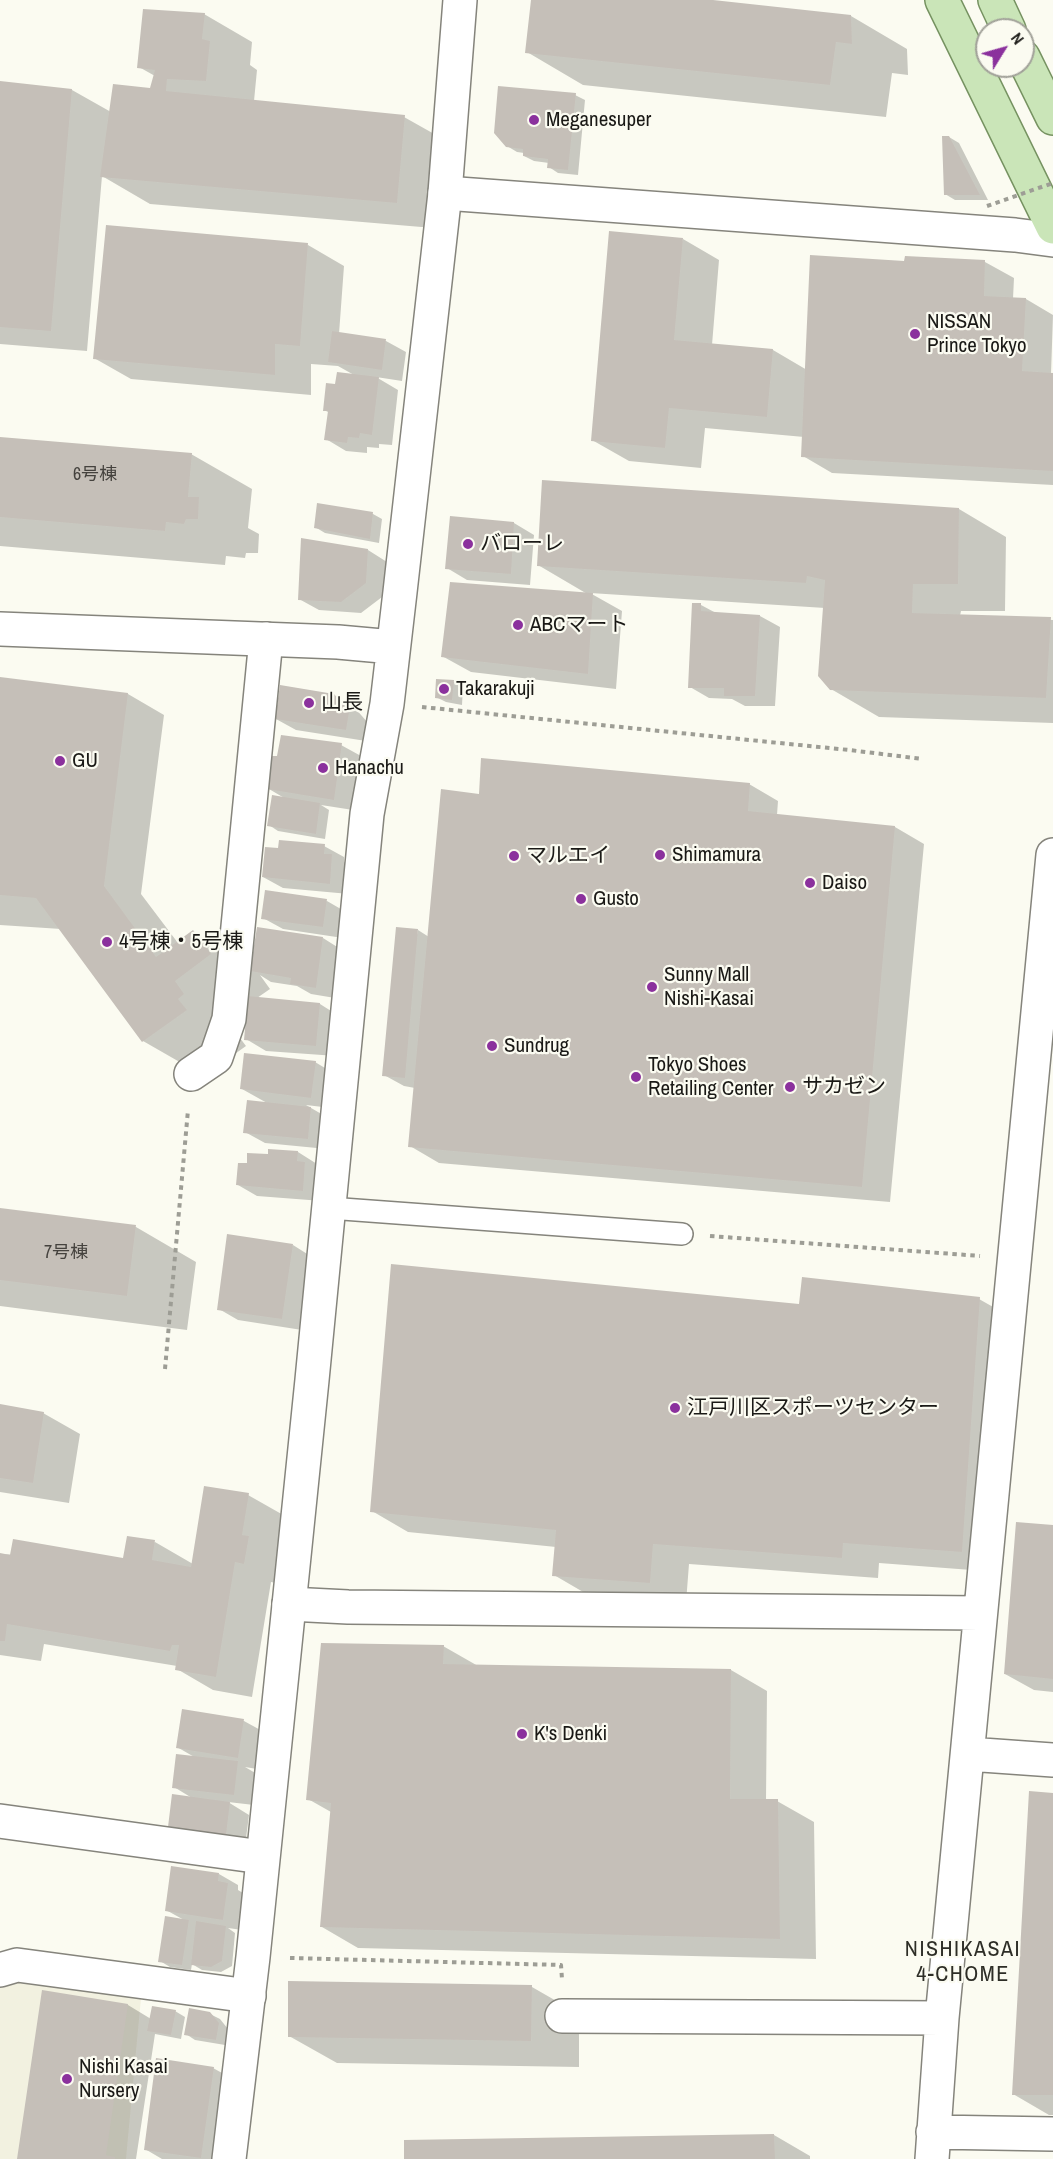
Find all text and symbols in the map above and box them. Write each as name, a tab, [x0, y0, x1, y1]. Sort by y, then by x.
north arrow	[975, 18, 1035, 78]
text: N	[1006, 28, 1029, 49]
place label: Meganesuper	[546, 107, 651, 133]
marker: Meganesuper	[527, 113, 541, 127]
place label: NISSAN Prince Tokyo	[927, 309, 1027, 359]
marker: NISSAN Prince Tokyo	[908, 327, 922, 341]
house number: 6号棟	[73, 464, 117, 486]
place label: バローレ	[480, 531, 564, 557]
marker: バローレ	[461, 537, 475, 551]
place label: ABCマート	[530, 612, 628, 638]
marker: ABCマート	[511, 618, 525, 632]
place label: Takarakuji	[456, 676, 535, 702]
marker: Takarakuji	[437, 682, 451, 696]
place label: 山長	[321, 690, 363, 716]
marker: 山長	[302, 696, 316, 710]
place label: GU	[72, 748, 98, 774]
marker: GU	[53, 754, 67, 768]
place label: Hanachu	[335, 755, 404, 781]
marker: Hanachu	[316, 761, 330, 775]
place label: Shimamura	[672, 842, 761, 868]
place label: マルエイ	[526, 843, 610, 869]
marker: Shimamura	[653, 848, 667, 862]
marker: マルエイ	[507, 849, 521, 863]
place label: Daiso	[822, 870, 867, 896]
marker: Daiso	[803, 876, 817, 890]
place label: Gusto	[593, 886, 639, 912]
marker: Gusto	[574, 892, 588, 906]
place label: 4号棟・5号棟	[119, 929, 243, 955]
marker: 4号棟・5号棟	[100, 935, 114, 949]
place label: Sunny Mall Nishi-Kasai	[664, 962, 754, 1012]
marker: Sunny Mall Nishi-Kasai	[645, 980, 659, 994]
place label: Sundrug	[504, 1033, 569, 1059]
marker: Sundrug	[485, 1039, 499, 1053]
place label: Tokyo Shoes Retailing Center	[648, 1052, 773, 1102]
marker: Tokyo Shoes Retailing Center	[629, 1070, 643, 1084]
place label: サカゼン	[802, 1074, 886, 1100]
marker: サカゼン	[783, 1080, 797, 1094]
house number: 7号棟	[44, 1242, 88, 1264]
place label: 江戸川区スポーツセンター	[687, 1395, 939, 1421]
marker: 江戸川区スポーツセンター	[668, 1401, 682, 1415]
place label: K's Denki	[534, 1721, 607, 1747]
marker: K's Denki	[515, 1727, 529, 1741]
district label: NISHIKASAI 4-CHOME	[905, 1937, 1021, 1988]
place label: Nishi Kasai Nursery	[79, 2054, 168, 2104]
marker: Nishi Kasai Nursery	[60, 2072, 74, 2086]

